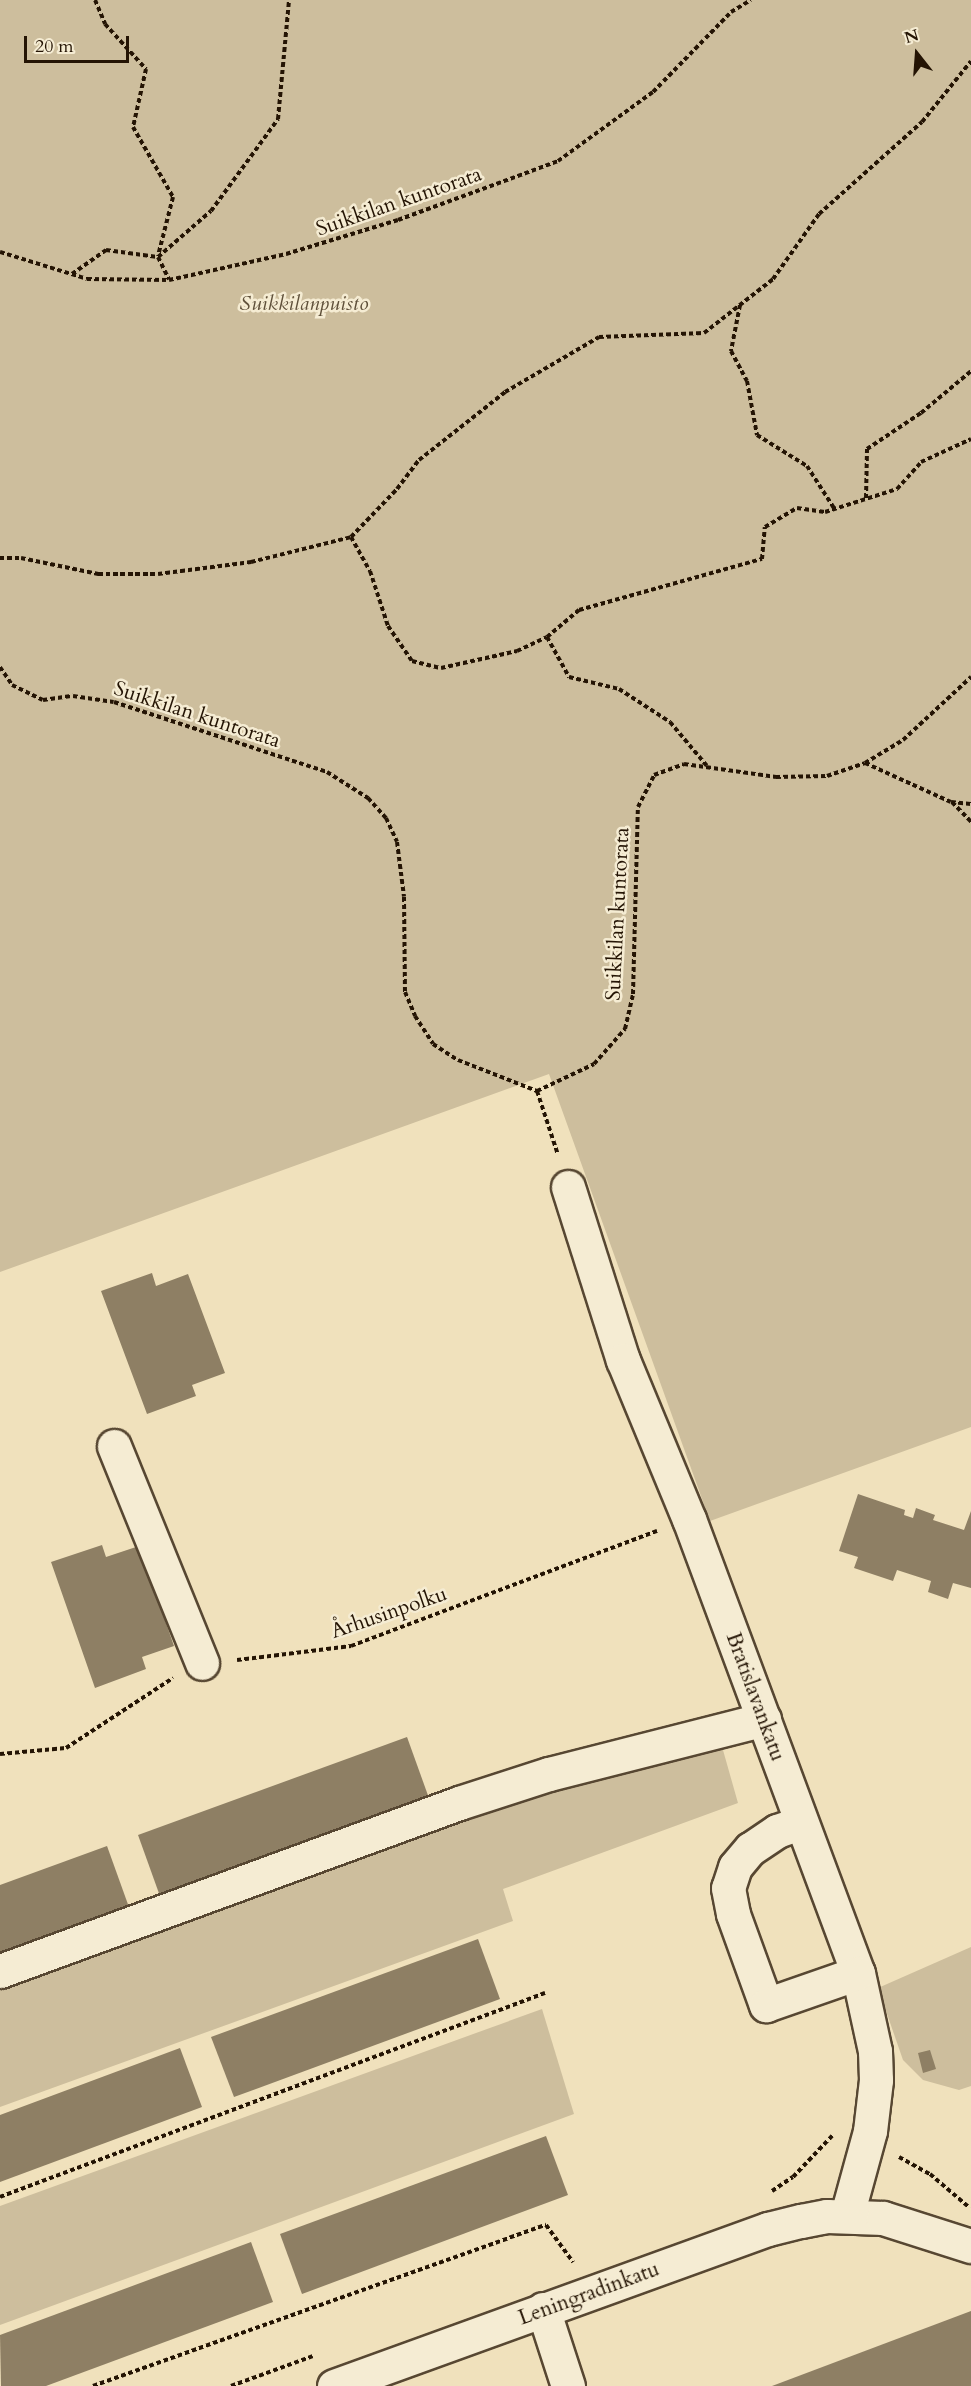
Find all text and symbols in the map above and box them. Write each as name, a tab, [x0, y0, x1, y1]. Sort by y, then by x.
scale bar	[27, 24, 132, 62]
north arrow	[887, 24, 947, 84]
text: N	[902, 24, 922, 49]
text: 20 m	[35, 34, 74, 59]
street label: Suikkilan kuntorata	[313, 162, 485, 242]
park label: Suikkilanpuisto	[239, 291, 369, 317]
street label: Suikkilan kuntorata	[111, 676, 283, 754]
street label: Suikkilan kuntorata	[601, 827, 635, 1001]
street label: Århusinpolku	[328, 1581, 450, 1645]
street label: Bratislavankatu	[720, 1629, 790, 1765]
street label: Leningradinkatu	[515, 2257, 663, 2331]

